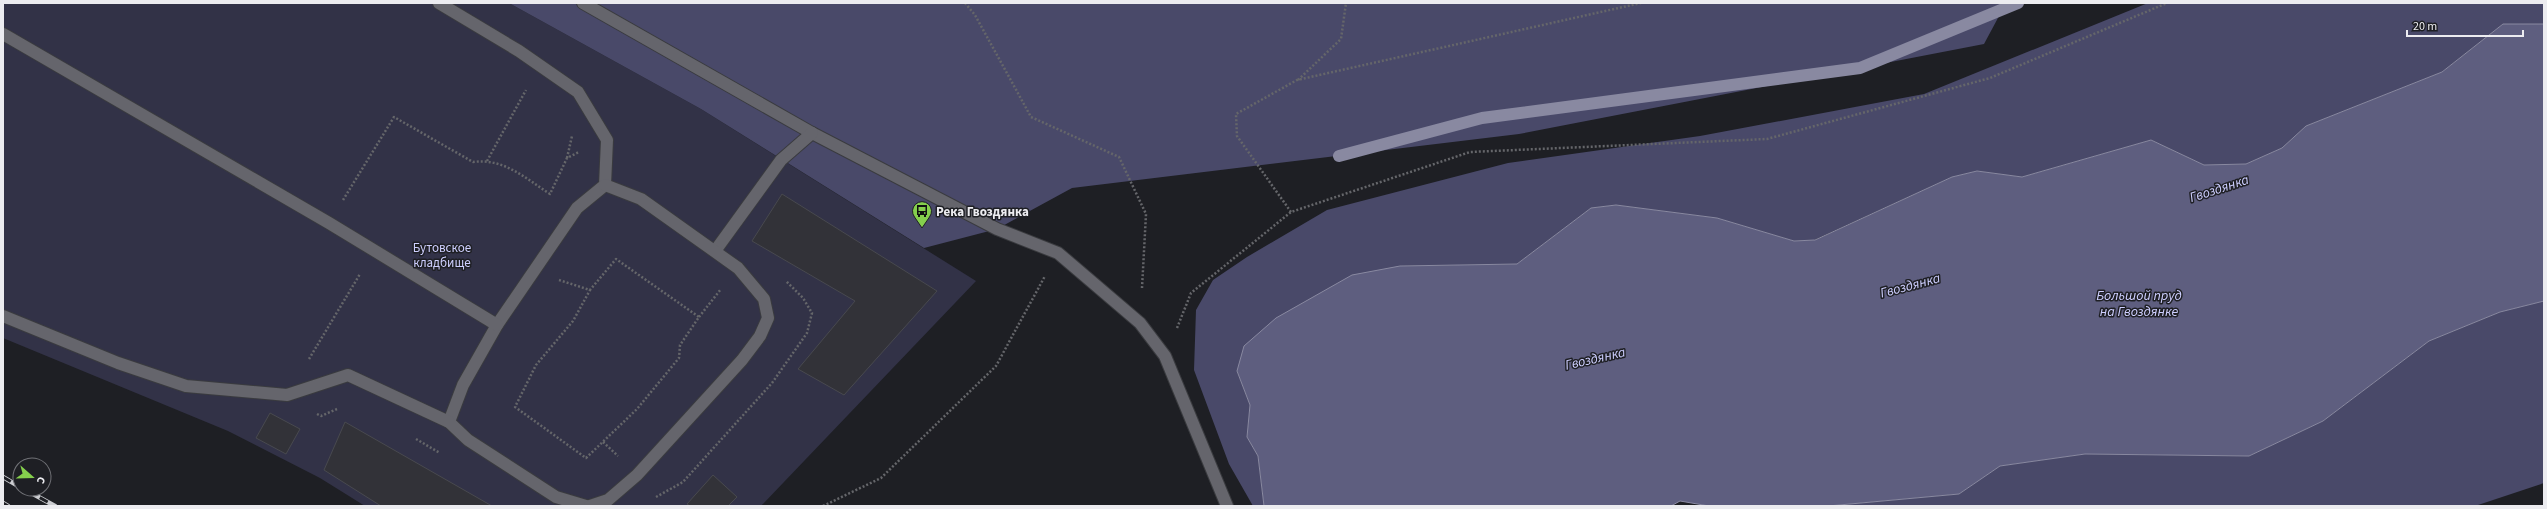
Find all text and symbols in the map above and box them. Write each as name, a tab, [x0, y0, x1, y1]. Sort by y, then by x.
scale bar	[2407, 12, 2523, 38]
text: 20 m	[2413, 18, 2437, 35]
water label: Гвоздянка	[2187, 170, 2252, 208]
bus stop icon: Река Гвоздянка	[911, 200, 933, 228]
place label: Река Гвоздянка	[936, 203, 1029, 221]
park label: Бутовское кладбище	[413, 239, 471, 272]
water label: Гвоздянка	[1878, 268, 1943, 304]
water label: Большой пруд на Гвоздянке	[2096, 286, 2182, 322]
water label: Гвоздянка	[1563, 342, 1628, 376]
north arrow	[12, 457, 52, 497]
text: С	[33, 475, 49, 486]

